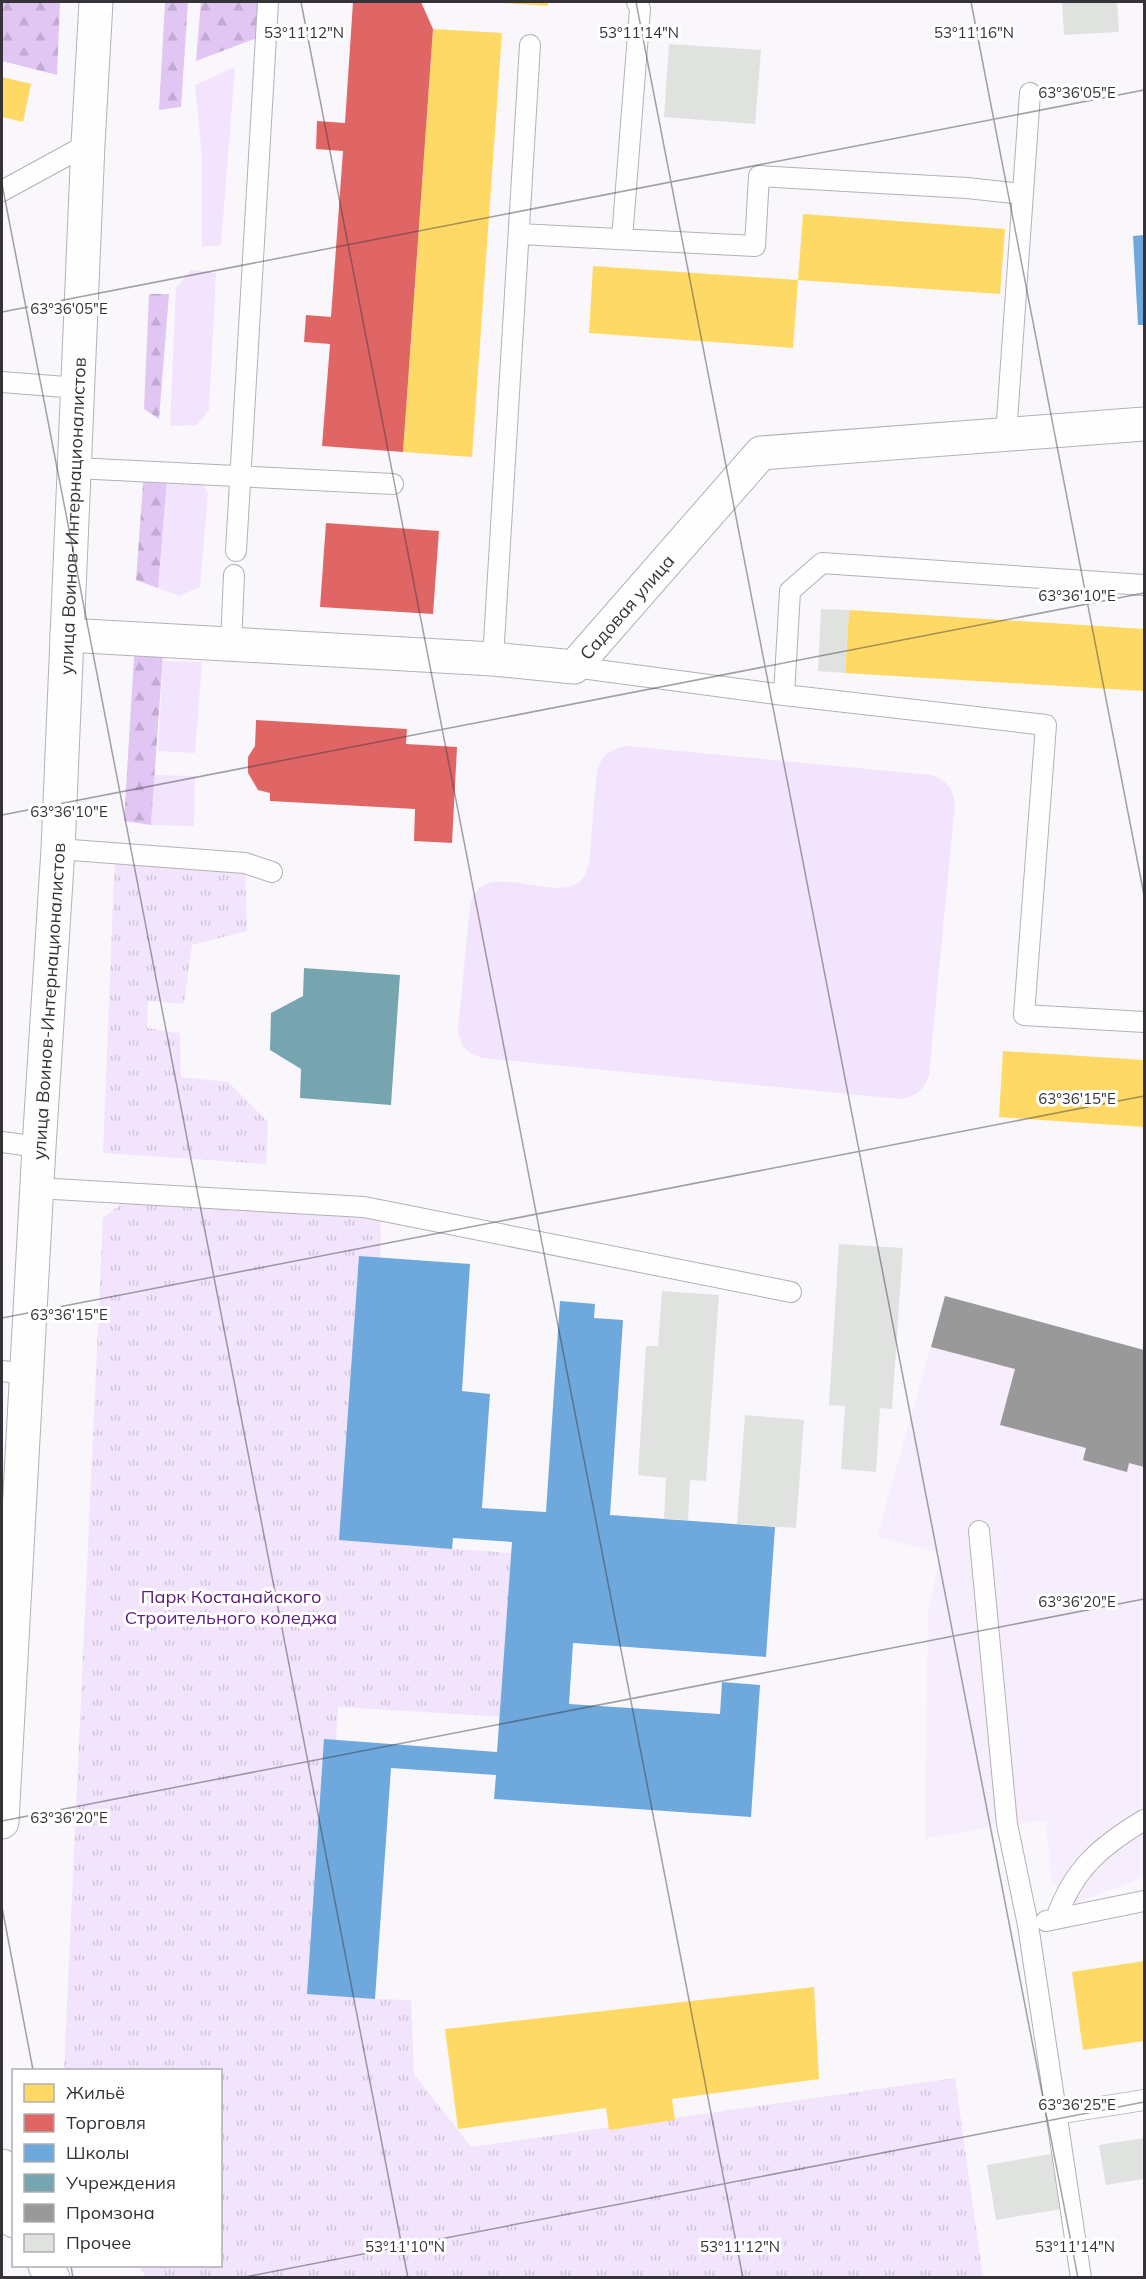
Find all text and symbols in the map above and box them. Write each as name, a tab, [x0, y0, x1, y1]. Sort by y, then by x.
text: 53°11'12"N	[264, 23, 344, 42]
text: 53°11'14"N	[599, 23, 679, 42]
text: 53°11'16"N	[934, 23, 1014, 42]
text: 63°36'05"E	[1038, 83, 1116, 102]
text: 63°36'05"E	[30, 299, 108, 318]
street label: улица Воинов-Интернационалистов	[54, 357, 90, 675]
street label: Садовая улица	[574, 549, 679, 664]
text: 63°36'10"E	[1038, 586, 1116, 605]
text: 63°36'10"E	[30, 802, 108, 821]
street label: улица Воинов-Интернационалистов	[27, 842, 70, 1160]
text: 63°36'15"E	[1038, 1089, 1116, 1108]
text: 63°36'15"E	[30, 1305, 108, 1324]
park label: Парк Костанайского Строительного коледжа	[125, 1585, 337, 1629]
text: 63°36'20"E	[1038, 1592, 1116, 1611]
text: 63°36'20"E	[30, 1808, 108, 1827]
legend	[12, 2069, 222, 2267]
text: Жильё	[66, 2081, 125, 2104]
text: 63°36'25"E	[1038, 2095, 1116, 2114]
text: Торговля	[66, 2111, 146, 2134]
text: Школы	[66, 2141, 129, 2164]
text: Учреждения	[65, 2171, 176, 2194]
text: Промзона	[66, 2201, 155, 2224]
text: Прочее	[66, 2231, 131, 2254]
text: 53°11'10"N	[365, 2237, 445, 2256]
text: 53°11'12"N	[700, 2237, 780, 2256]
text: 53°11'14"N	[1035, 2237, 1115, 2256]

